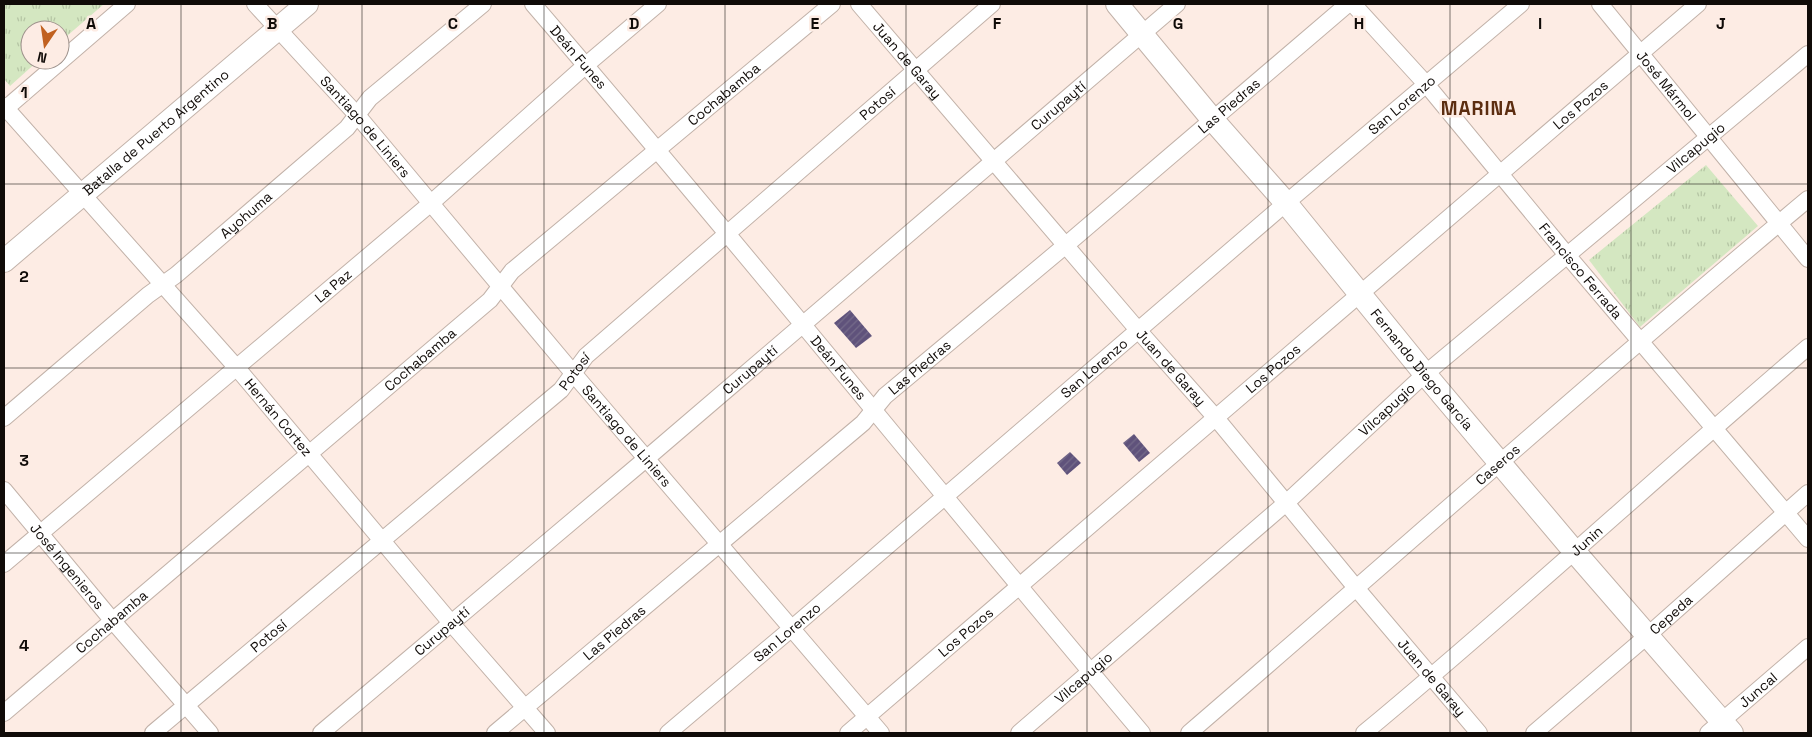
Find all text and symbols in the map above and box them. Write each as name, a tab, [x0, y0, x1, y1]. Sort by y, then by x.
text: A	[86, 13, 96, 34]
text: B	[267, 13, 277, 34]
text: C	[448, 13, 458, 34]
text: D	[629, 13, 639, 34]
text: E	[811, 13, 820, 34]
text: F	[993, 13, 1002, 34]
text: G	[1173, 13, 1183, 34]
text: H	[1354, 13, 1364, 34]
text: I	[1538, 13, 1542, 34]
text: J	[1716, 13, 1726, 34]
street label: Juan de Garay	[869, 18, 945, 103]
north arrow	[20, 20, 70, 70]
street label: Deán Funes	[546, 22, 611, 93]
street label: José Mármol	[1632, 47, 1700, 124]
text: N	[35, 48, 49, 67]
street label: Cochabamba	[684, 59, 764, 130]
street label: Batalla de Puerto Argentino	[79, 65, 233, 199]
street label: San Lorenzo	[1365, 71, 1439, 138]
street label: Santiago de Liniers	[316, 72, 414, 181]
street label: Las Piedras	[1194, 74, 1264, 137]
street label: Los Pozos	[1549, 76, 1612, 133]
street label: Curupaytí	[1027, 77, 1090, 134]
text: 1	[20, 82, 28, 103]
street label: Potosí	[856, 82, 900, 124]
district label: MARINA	[1441, 96, 1517, 121]
street label: Vilcapugio	[1663, 118, 1729, 177]
street label: Ayohuma	[216, 187, 276, 242]
street label: Francisco Ferrada	[1535, 219, 1626, 323]
street label: La Paz	[311, 265, 355, 307]
text: 2	[19, 266, 29, 287]
street label: Fernando Diego García	[1367, 305, 1477, 434]
street label: Cochabamba	[380, 324, 460, 395]
street label: Juan de Garay	[1132, 325, 1210, 409]
street label: Deán Funes	[807, 332, 870, 404]
street label: San Lorenzo	[1057, 334, 1131, 402]
street label: Las Piedras	[885, 336, 955, 399]
street label: Los Pozos	[1242, 340, 1304, 397]
street label: Curupaytí	[719, 341, 782, 398]
street label: Potosí	[555, 348, 594, 394]
street label: Hernán Cortez	[241, 375, 316, 460]
street label: Vilcapugio	[1355, 379, 1419, 440]
street label: Santiago de Liniers	[578, 381, 676, 491]
street label: Caseros	[1471, 440, 1524, 489]
text: 3	[19, 450, 29, 471]
street label: José Ingenieros	[26, 519, 108, 613]
street label: Junin	[1567, 522, 1606, 560]
street label: Cochabamba	[72, 586, 151, 657]
street label: Cepeda	[1646, 591, 1696, 639]
street label: San Lorenzo	[750, 599, 824, 666]
street label: Las Piedras	[579, 601, 649, 664]
street label: Curupaytí	[410, 602, 474, 660]
street label: Los Pozos	[934, 603, 997, 661]
street label: Potosí	[247, 615, 291, 656]
text: 4	[19, 635, 29, 656]
street label: Juan de Garay	[1394, 635, 1470, 720]
street label: Vilcapugio	[1051, 648, 1116, 707]
street label: Juncal	[1735, 668, 1781, 711]

